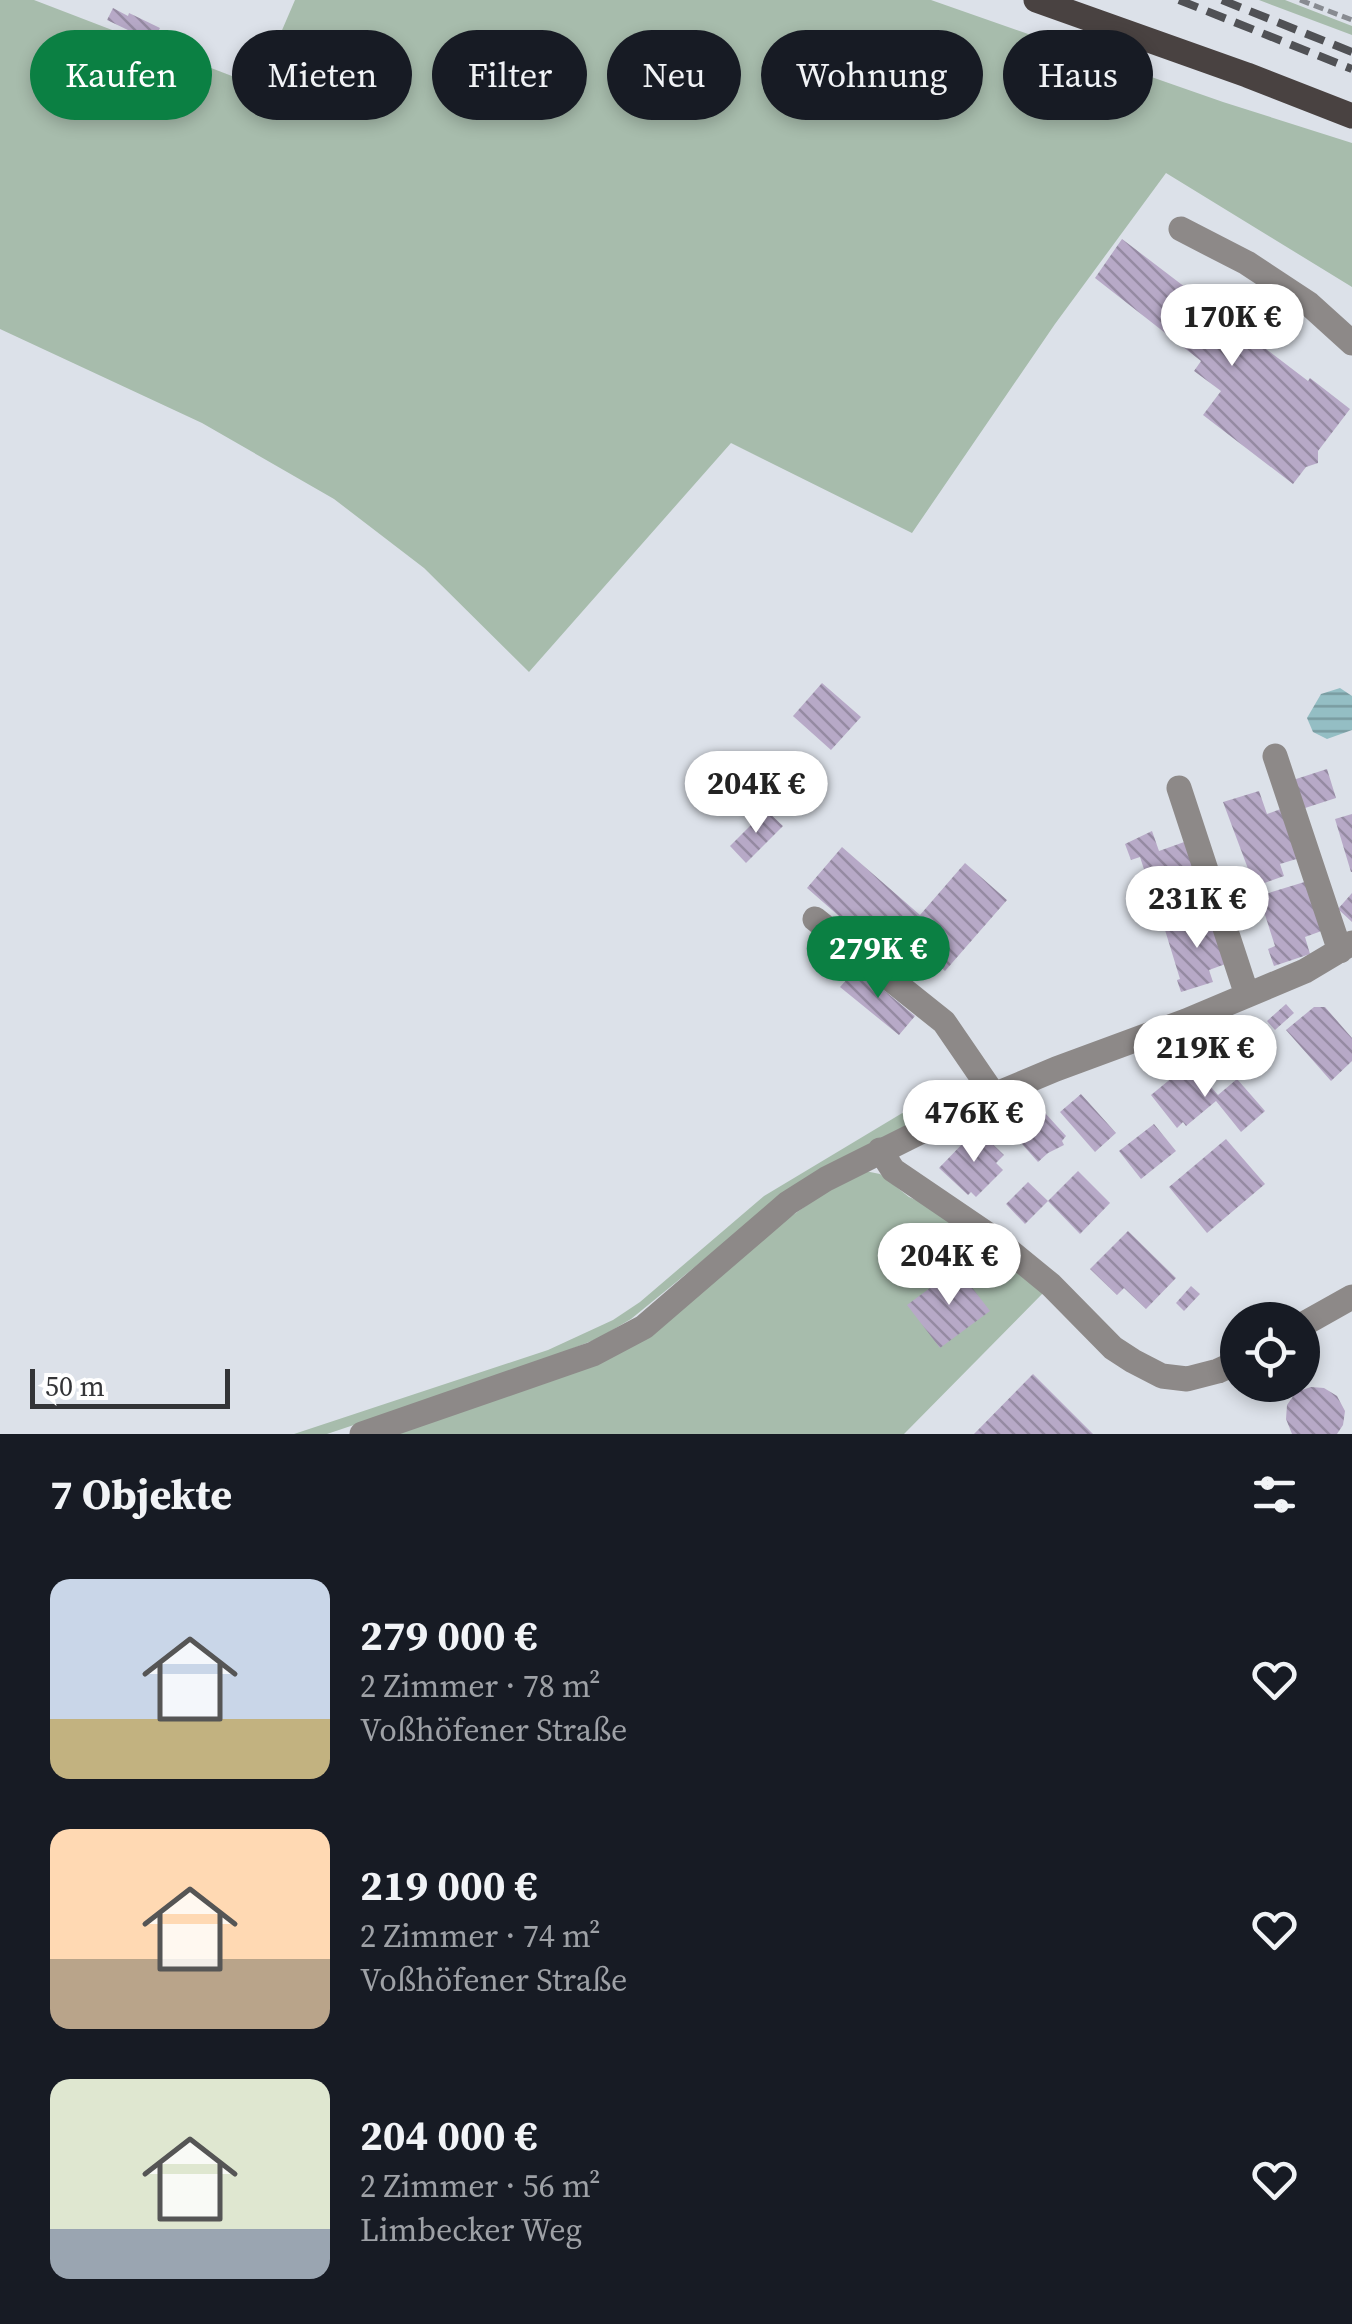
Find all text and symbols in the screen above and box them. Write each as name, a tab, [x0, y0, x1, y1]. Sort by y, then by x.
chip: Kaufen	[30, 30, 212, 120]
chip: Mieten	[232, 30, 412, 120]
chip: Filter	[432, 30, 587, 120]
chip: Neu	[607, 30, 741, 120]
chip: Wohnung	[761, 30, 983, 120]
chip: Haus	[1003, 30, 1153, 120]
pin: 170K €	[1151, 284, 1313, 369]
text: 170K €	[1183, 294, 1281, 338]
pin: 204K €	[675, 751, 837, 836]
text: 204K €	[707, 761, 805, 805]
pin: 231K €	[1116, 866, 1278, 951]
text: 231K €	[1148, 876, 1246, 920]
pin: 279K €	[797, 916, 959, 1001]
text: 279K €	[829, 926, 927, 970]
pin: 219K €	[1124, 1015, 1286, 1100]
text: 219K €	[1156, 1025, 1254, 1069]
pin: 476K €	[893, 1080, 1055, 1165]
text: 476K €	[925, 1090, 1023, 1134]
pin: 204K €	[868, 1223, 1030, 1308]
text: 204K €	[900, 1233, 998, 1277]
map controls	[1220, 1302, 1320, 1402]
button: locate	[1220, 1302, 1320, 1402]
scale bar	[30, 1364, 230, 1408]
text: 50 m	[45, 1367, 105, 1405]
text: 7 Objekte	[50, 1465, 232, 1523]
icon: filters	[1247, 1467, 1302, 1522]
text: 279 000 €	[360, 1606, 537, 1664]
icon: home	[130, 1619, 250, 1739]
icon: heart	[1247, 1652, 1302, 1707]
text: 2 Zimmer · 78 m²	[360, 1664, 601, 1708]
text: Voßhöfener Straße	[360, 1708, 627, 1752]
text: 219 000 €	[360, 1856, 537, 1914]
icon: home	[130, 1869, 250, 1989]
icon: heart	[1247, 1902, 1302, 1957]
text: 2 Zimmer · 74 m²	[360, 1914, 601, 1958]
text: Voßhöfener Straße	[360, 1958, 627, 2002]
text: 204 000 €	[360, 2106, 537, 2164]
icon: home	[130, 2119, 250, 2239]
icon: heart	[1247, 2152, 1302, 2207]
text: 2 Zimmer · 56 m²	[360, 2164, 601, 2208]
text: Limbecker Weg	[360, 2208, 582, 2252]

